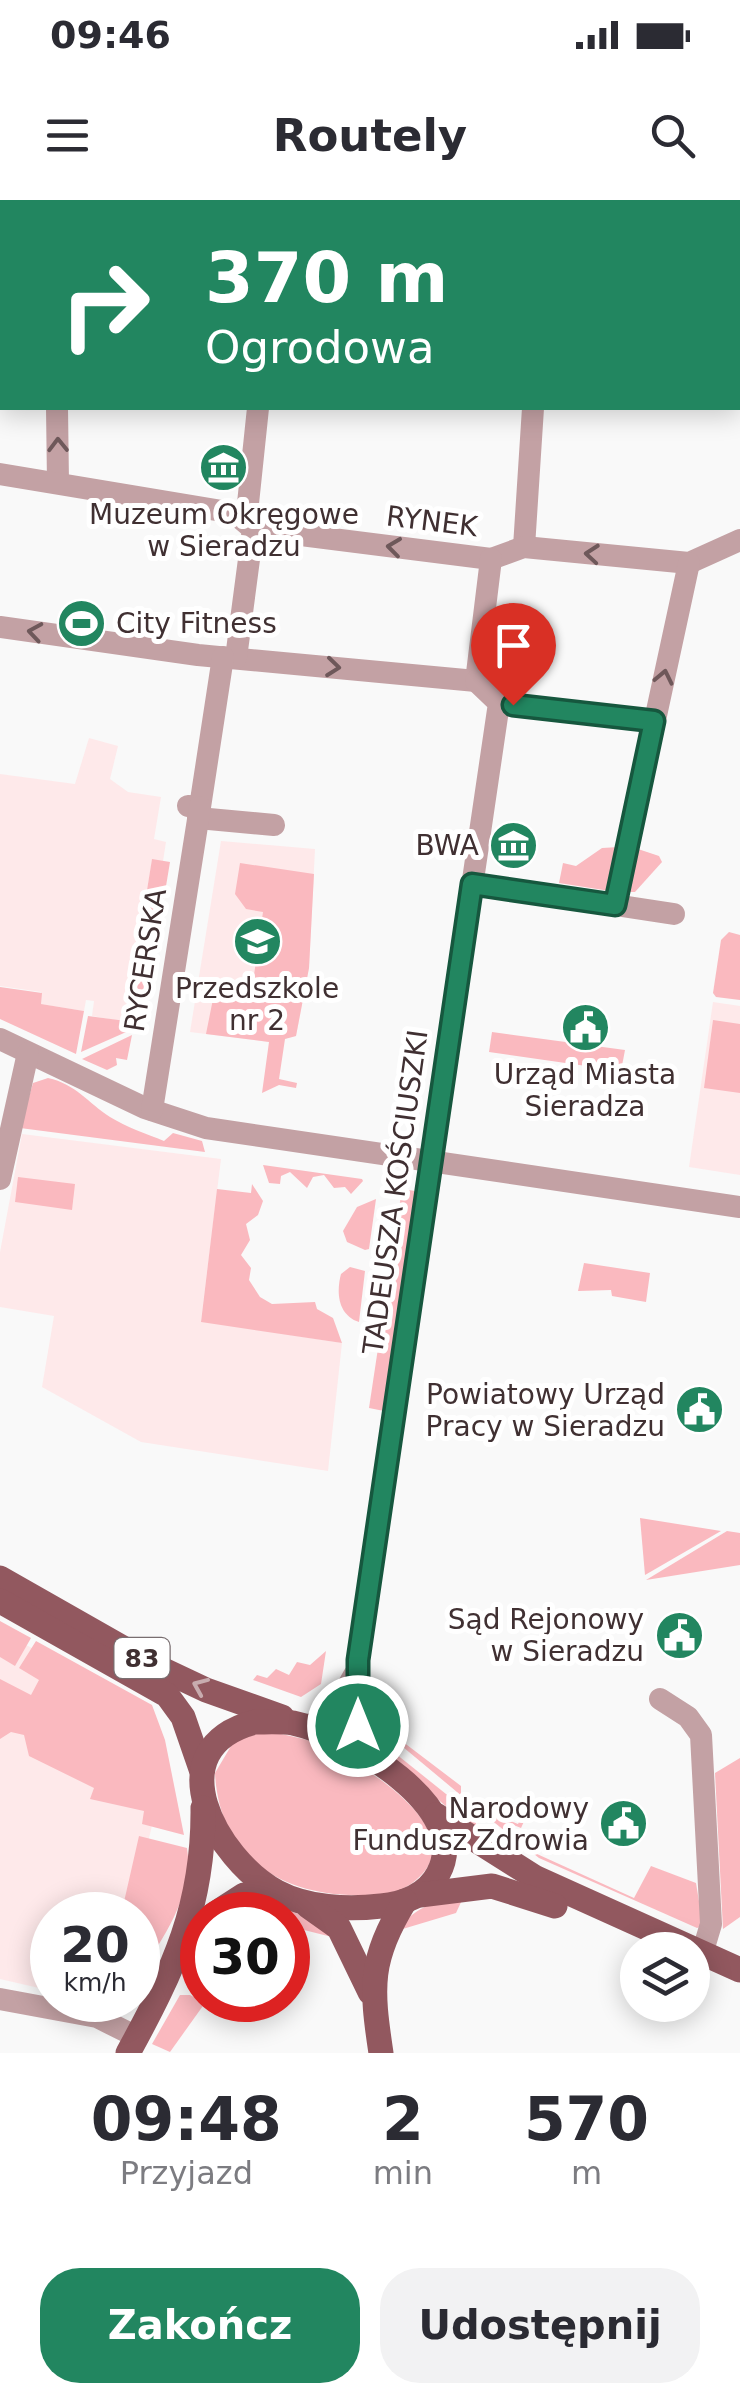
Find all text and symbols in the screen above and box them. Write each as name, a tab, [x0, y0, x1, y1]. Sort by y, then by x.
text: 09:46	[50, 13, 171, 57]
icon: menu	[40, 108, 95, 163]
icon: search	[645, 108, 700, 163]
text: Routely	[273, 109, 467, 162]
text: 370 m	[205, 237, 448, 319]
icon: right	[40, 240, 170, 370]
text: Ogrodowa	[205, 321, 435, 374]
one-way arrow	[47, 437, 68, 453]
museum icon: Muzeum Okręgowe w Sieradzu	[198, 441, 250, 493]
place label: Muzeum Okręgowe w Sieradzu	[89, 498, 359, 563]
street label: RYNEK	[384, 500, 480, 544]
one-way arrow	[386, 537, 402, 558]
one-way arrow	[584, 543, 600, 565]
sports icon: City Fitness	[55, 597, 107, 649]
pin	[471, 603, 556, 706]
place label: City Fitness	[116, 607, 277, 640]
icon: arrive	[486, 618, 541, 673]
one-way arrow	[27, 622, 43, 643]
one-way arrow	[325, 656, 341, 678]
one-way arrow	[652, 669, 673, 686]
museum icon: BWA	[488, 819, 540, 871]
place label: BWA	[415, 829, 479, 862]
street label: RYCERSKA	[118, 886, 173, 1034]
school or university icon: Przedszkole nr 2	[231, 915, 283, 967]
place label: Przedszkole nr 2	[175, 972, 339, 1037]
public building icon: Urząd Miasta Sieradza	[559, 1001, 611, 1053]
street label: TADEUSZA KOŚCIUSZKI	[355, 1028, 435, 1357]
place label: Urząd Miasta Sieradza	[494, 1058, 676, 1123]
place label: Powiatowy Urząd Pracy w Sieradzu	[426, 1378, 665, 1443]
public building icon: Powiatowy Urząd Pracy w Sieradzu	[674, 1384, 726, 1436]
place label: Sąd Rejonowy w Sieradzu	[448, 1603, 644, 1668]
public building icon: Sąd Rejonowy w Sieradzu	[653, 1609, 705, 1661]
road number: 83	[114, 1638, 170, 1678]
position arrow	[306, 1674, 410, 1778]
one-way arrow	[192, 1678, 210, 1698]
place label: Narodowy Fundusz Zdrowia	[352, 1792, 589, 1857]
public building icon: Narodowy Fundusz Zdrowia	[598, 1798, 650, 1850]
speed limit sign: 30	[180, 1892, 310, 2022]
text: 20	[60, 1916, 130, 1974]
map controls	[620, 1932, 710, 2022]
button: layers	[620, 1932, 710, 2022]
text: km/h	[63, 1968, 127, 1997]
text: 09:48	[91, 2084, 282, 2154]
text: 2	[382, 2084, 424, 2154]
text: 570	[524, 2084, 649, 2154]
text: Przyjazd	[120, 2154, 253, 2192]
text: min	[373, 2154, 433, 2192]
text: m	[571, 2154, 602, 2192]
button: Zakończ	[40, 2268, 360, 2383]
button: Udostępnij	[380, 2268, 700, 2383]

